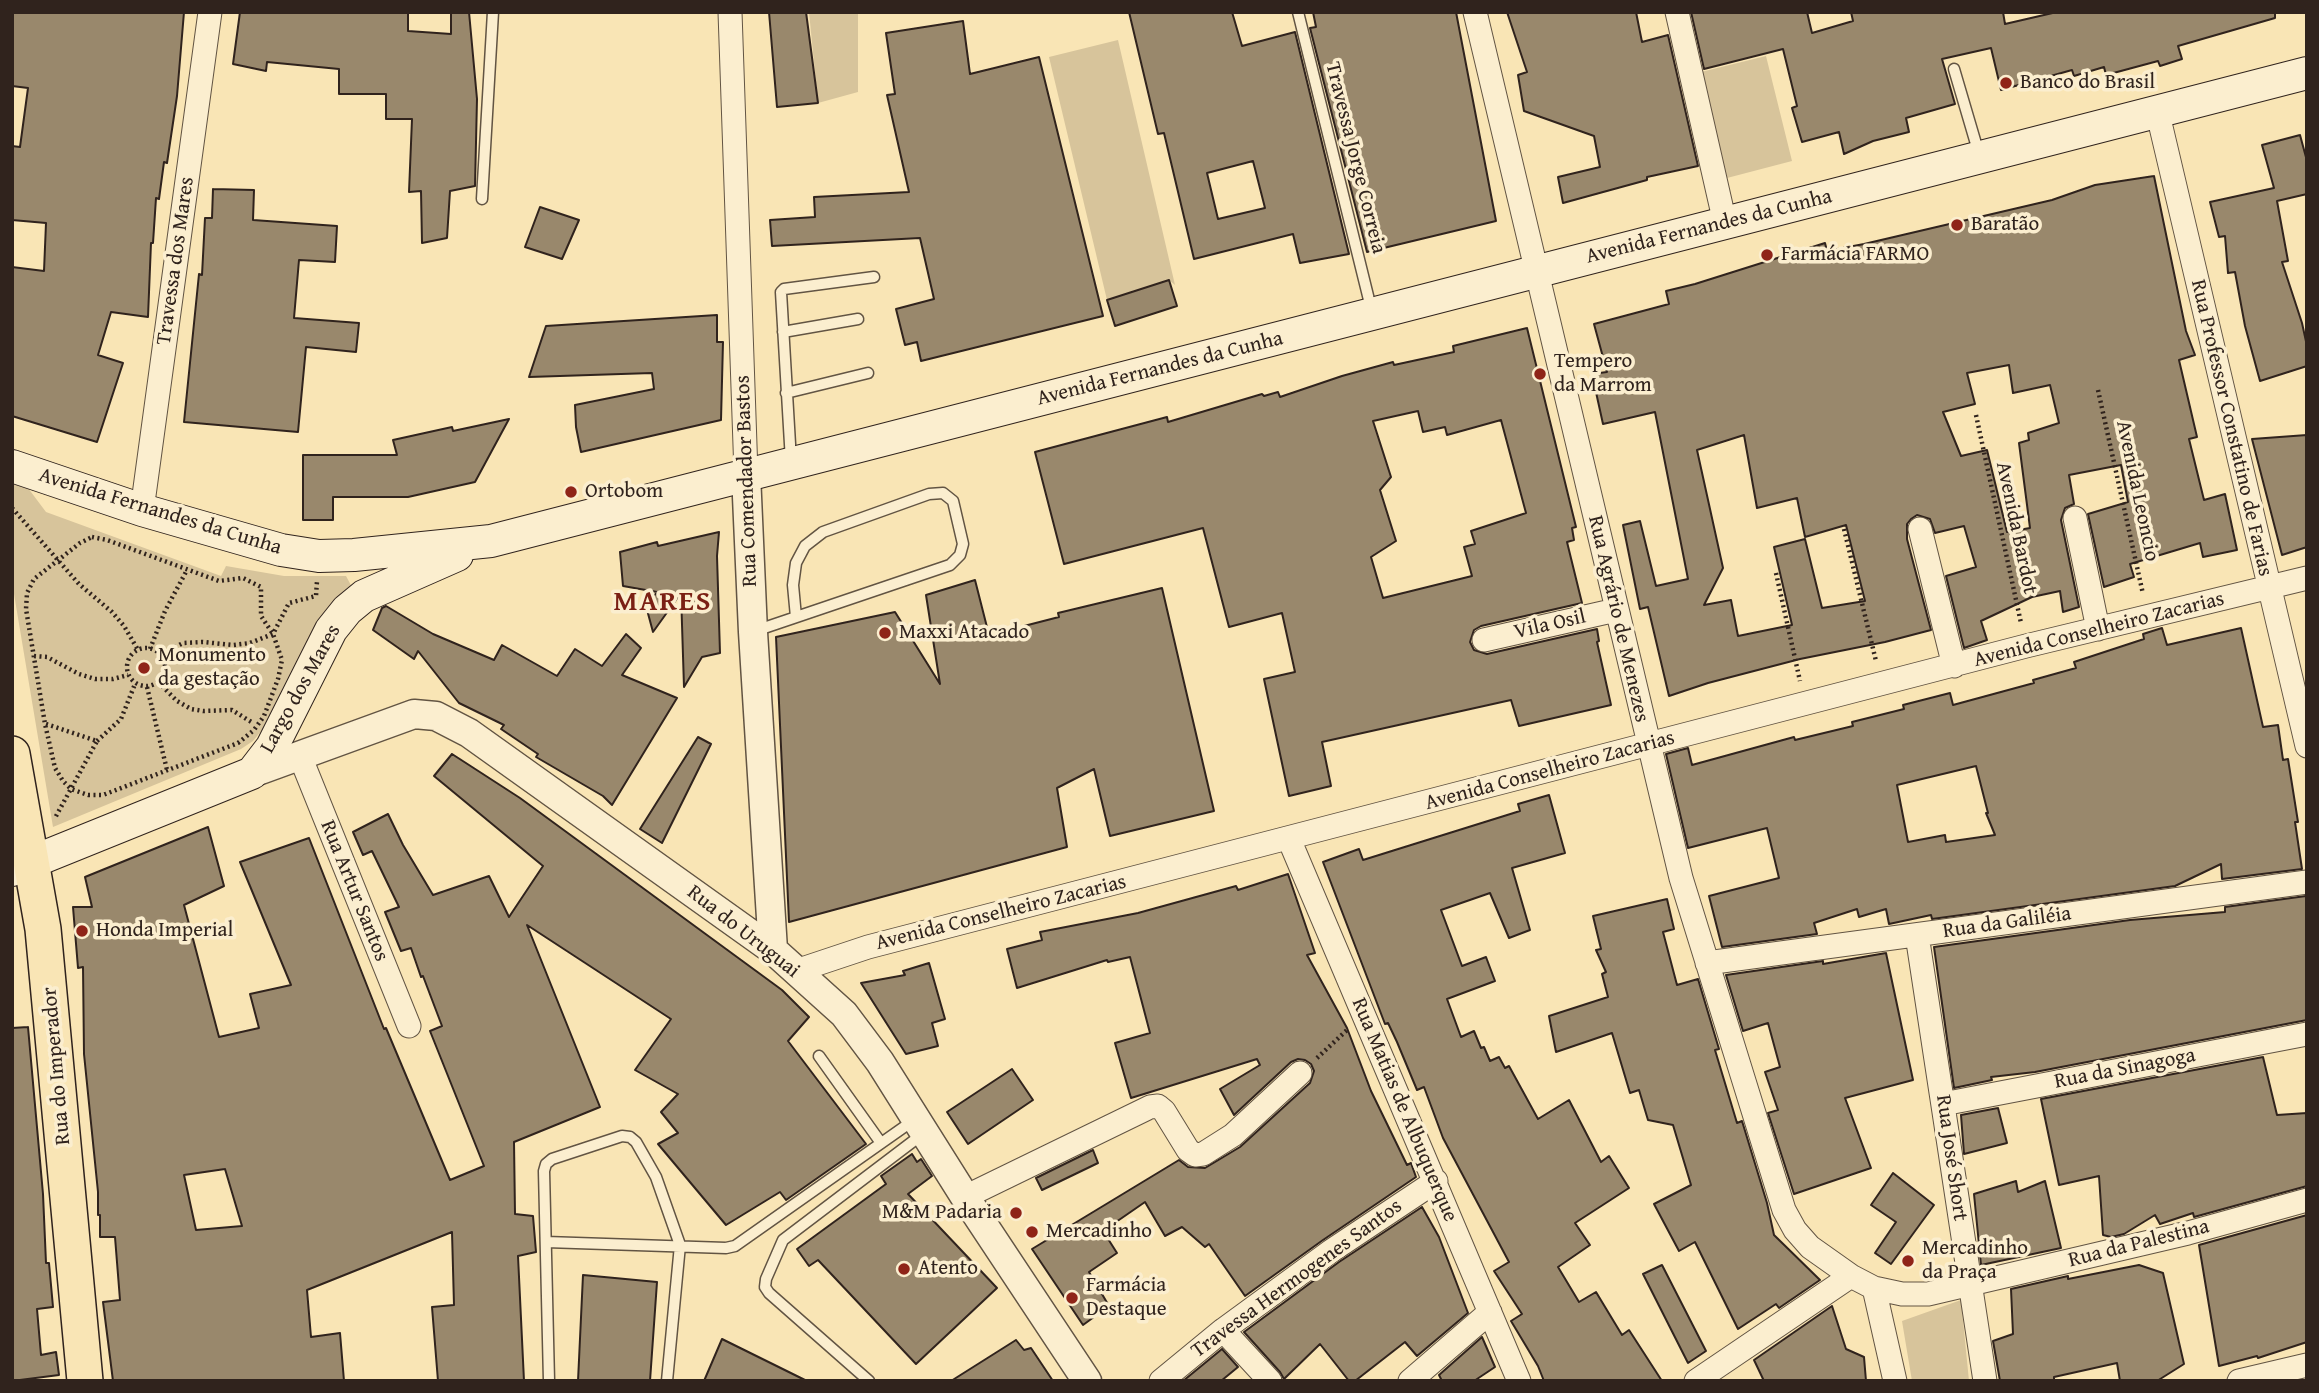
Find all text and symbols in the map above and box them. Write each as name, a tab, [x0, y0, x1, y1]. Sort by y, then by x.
street label: Travessa Jorge Correia	[1319, 60, 1391, 256]
place label: Banco do Brasil	[2020, 70, 2155, 96]
marker: Banco do Brasil	[1998, 75, 2014, 91]
street label: Travessa dos Mares	[152, 175, 200, 347]
street label: Avenida Fernandes da Cunha	[1583, 184, 1835, 270]
place label: Baratão	[1971, 212, 2039, 238]
marker: Baratão	[1949, 217, 1965, 233]
place label: Farmácia FARMO	[1781, 242, 1929, 268]
marker: Farmácia FARMO	[1759, 247, 1775, 263]
street label: Rua Professor Constatino de Farias	[2185, 277, 2277, 579]
street label: Avenida Fernandes da Cunha	[1034, 326, 1286, 412]
place label: Tempero da Marrom	[1554, 349, 1652, 399]
marker: Tempero da Marrom	[1532, 366, 1548, 382]
street label: Rua Comendador Bastos	[731, 375, 763, 587]
street label: Avenida Leoncio	[2110, 418, 2164, 564]
street label: Avenida Bardot	[1990, 460, 2042, 596]
street label: Avenida Fernandes da Cunha	[36, 463, 284, 561]
place label: Ortobom	[585, 479, 663, 505]
marker: Ortobom	[563, 484, 579, 500]
street label: Rua Agrário de Menezes	[1582, 513, 1654, 725]
district label: MARES	[614, 586, 712, 620]
street label: Avenida Conselheiro Zacarias	[1971, 587, 2227, 673]
street label: Vila Osil	[1512, 605, 1588, 645]
street label: Largo dos Mares	[255, 620, 347, 758]
place label: Maxxi Atacado	[899, 620, 1029, 646]
marker: Maxxi Atacado	[877, 625, 893, 641]
place label: Monumento da gestação	[158, 643, 266, 693]
marker: Monumento da gestação	[136, 660, 152, 676]
street label: Avenida Conselheiro Zacarias	[1422, 726, 1678, 816]
street label: Rua Artur Santos	[314, 817, 394, 965]
street label: Avenida Conselheiro Zacarias	[873, 870, 1129, 956]
street label: Rua do Uruguai	[682, 880, 804, 984]
street label: Rua da Galiléia	[1941, 902, 2073, 944]
place label: Honda Imperial	[96, 918, 233, 944]
marker: Honda Imperial	[74, 923, 90, 939]
street label: Rua do Imperador	[38, 986, 76, 1146]
street label: Rua Matias de Albuquerque	[1345, 994, 1463, 1226]
street label: Rua da Sinagoga	[2052, 1043, 2198, 1095]
street label: Rua José Short	[1930, 1093, 1972, 1223]
street label: Travessa Hermogenes Santos	[1187, 1194, 1407, 1364]
place label: M&M Padaria	[882, 1200, 1002, 1226]
marker: M&M Padaria	[1008, 1205, 1024, 1221]
street label: Rua da Palestina	[2066, 1214, 2212, 1274]
place label: Mercadinho	[1046, 1219, 1152, 1245]
marker: Mercadinho	[1024, 1224, 1040, 1240]
place label: Mercadinho da Praça	[1922, 1236, 2028, 1286]
marker: Mercadinho da Praça	[1900, 1253, 1916, 1269]
place label: Atento	[918, 1256, 978, 1282]
marker: Atento	[896, 1261, 912, 1277]
place label: Farmácia Destaque	[1086, 1273, 1167, 1323]
marker: Farmácia Destaque	[1064, 1290, 1080, 1306]

